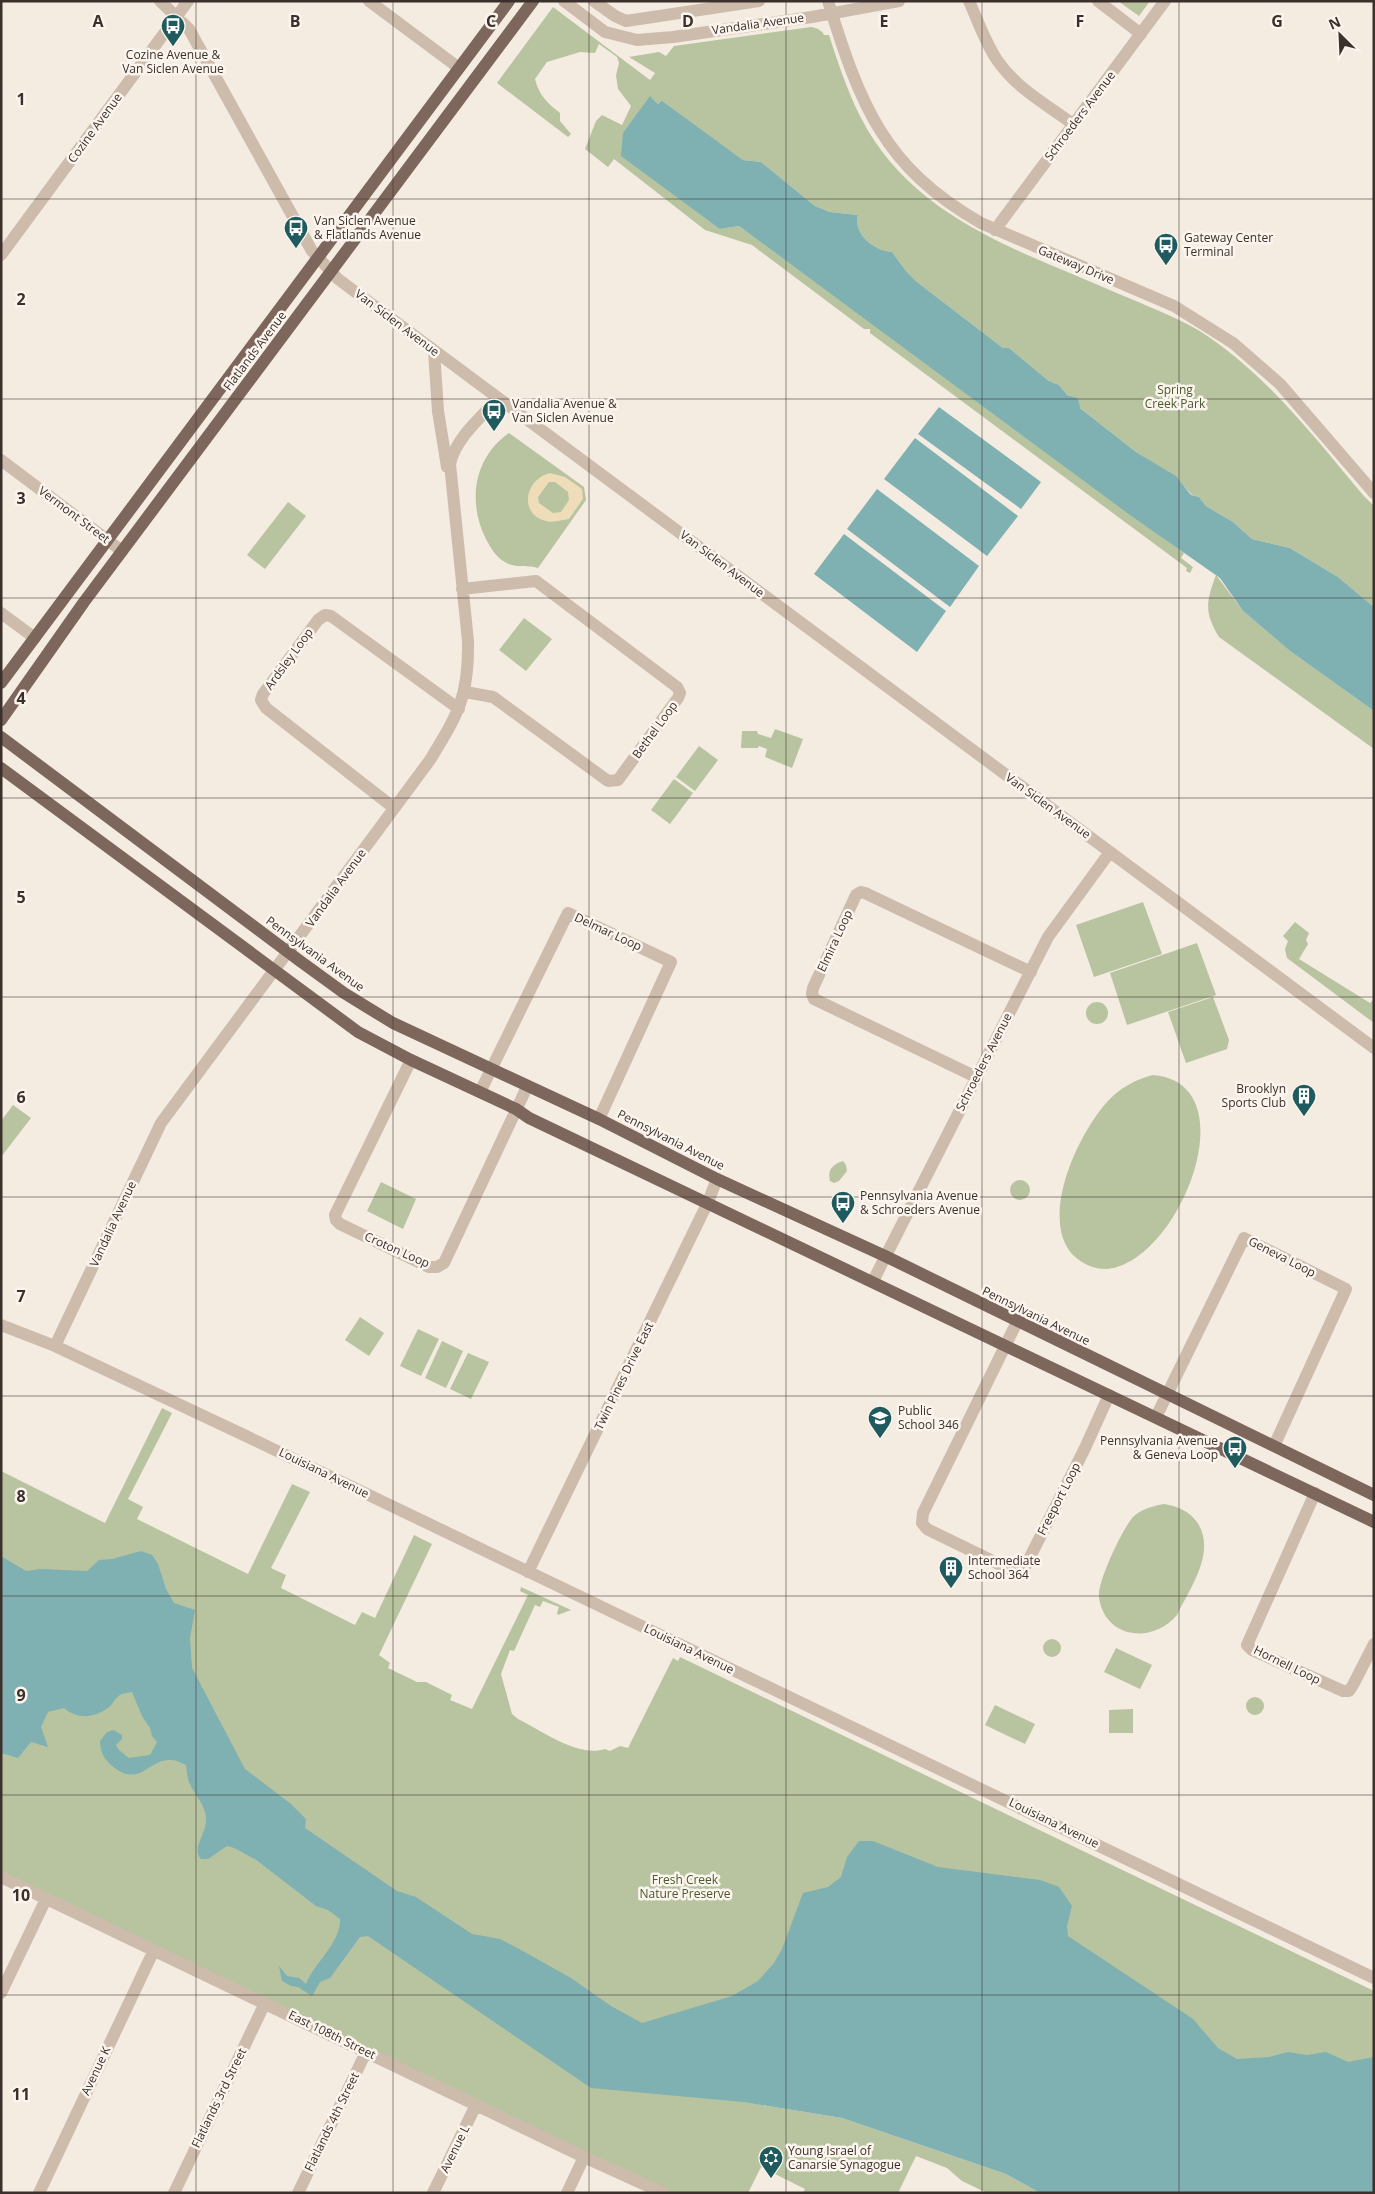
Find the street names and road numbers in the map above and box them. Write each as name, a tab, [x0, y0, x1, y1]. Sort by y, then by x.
street label: Vandalia Avenue	[711, 9, 805, 38]
street label: Schroeders Avenue	[1040, 67, 1119, 164]
street label: Cozine Avenue	[63, 89, 126, 166]
street label: Gateway Drive	[1036, 241, 1117, 288]
street label: Van Siclen Avenue	[352, 285, 443, 360]
street label: Flatlands Avenue	[219, 307, 290, 394]
street label: Vermont Street	[35, 482, 114, 547]
street label: Van Siclen Avenue	[677, 526, 768, 601]
street label: Ardsley Loop	[260, 624, 317, 693]
street label: Bethel Loop	[628, 698, 681, 762]
street label: Van Siclen Avenue	[1002, 769, 1095, 843]
street label: Vandalia Avenue	[301, 845, 370, 930]
street label: Elmira Loop	[813, 907, 856, 975]
street label: Delmar Loop	[572, 909, 645, 955]
street label: Pennsylvania Avenue	[263, 912, 368, 995]
street label: Schroeders Avenue	[951, 1010, 1016, 1114]
street label: Pennsylvania Avenue	[615, 1105, 728, 1174]
street label: Vandalia Avenue	[85, 1178, 140, 1269]
street label: Croton Loop	[362, 1228, 432, 1271]
street label: Geneva Loop	[1246, 1232, 1319, 1281]
street label: Pennsylvania Avenue	[979, 1282, 1093, 1349]
street label: Twin Pines Drive East	[590, 1319, 657, 1433]
street label: Louisiana Avenue	[276, 1443, 372, 1502]
street label: Freeport Loop	[1033, 1460, 1084, 1538]
street label: Louisiana Avenue	[641, 1619, 737, 1678]
street label: Hornell Loop	[1251, 1641, 1323, 1688]
street label: Louisiana Avenue	[1006, 1793, 1102, 1852]
street label: East 108th Street	[286, 2006, 379, 2063]
street label: Avenue K	[77, 2043, 115, 2098]
street label: Flatlands 3rd Street	[187, 2045, 250, 2151]
street label: Flatlands 4th Street	[300, 2069, 363, 2174]
street label: Avenue L	[436, 2122, 473, 2176]

